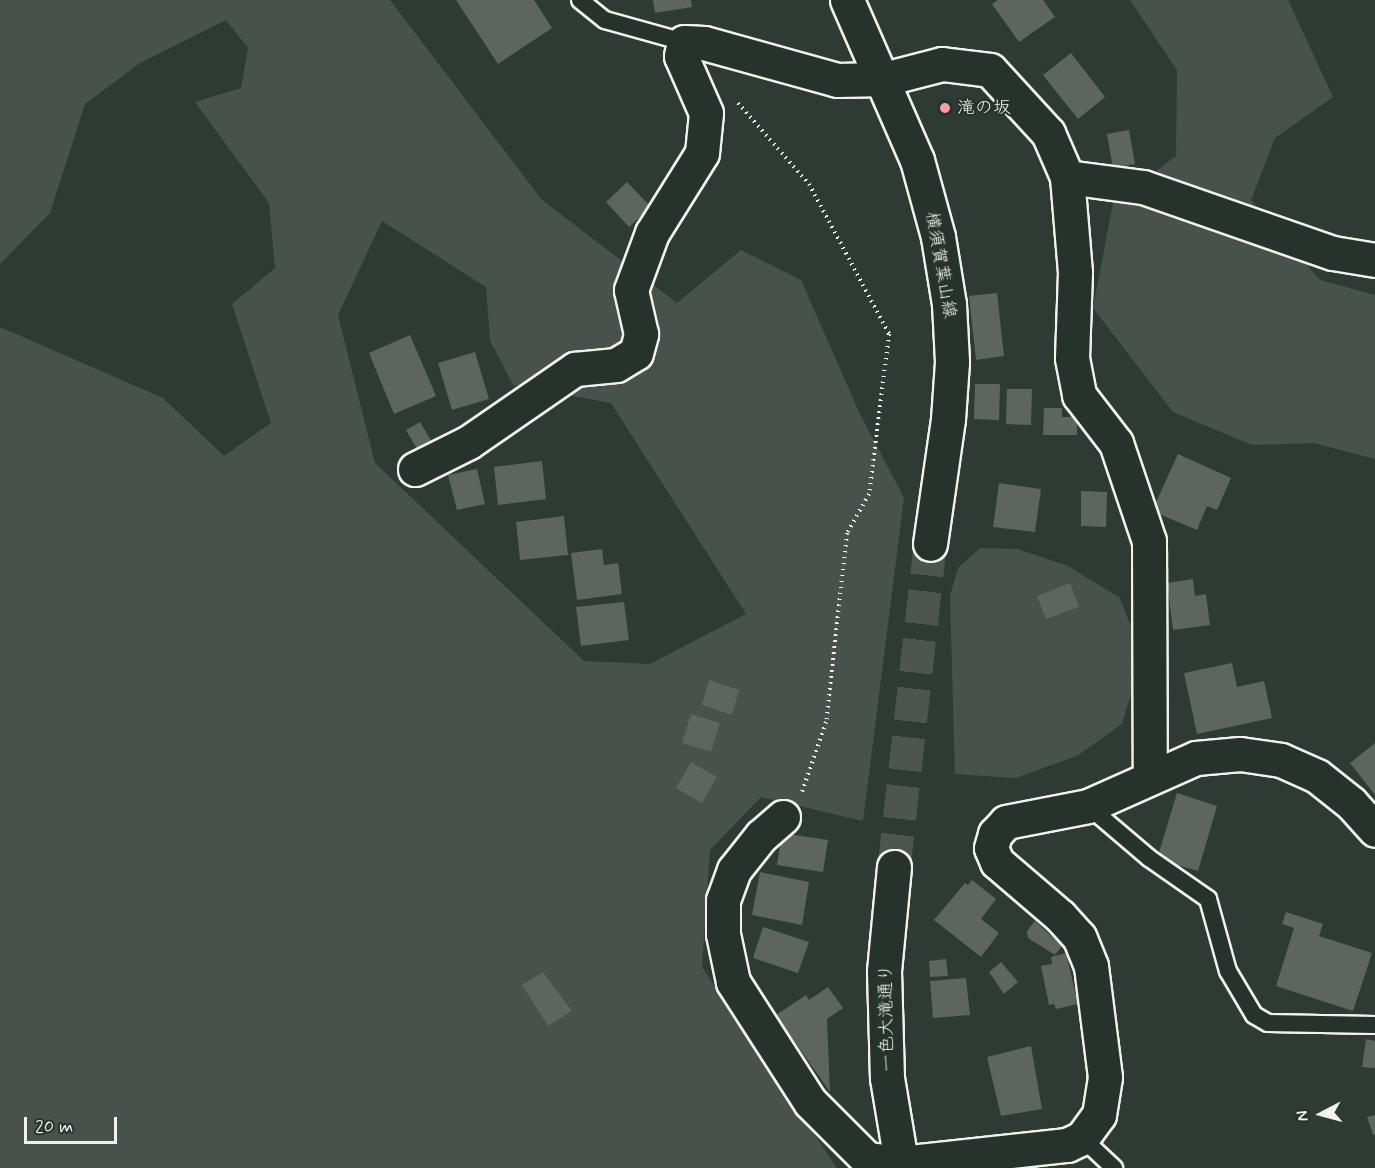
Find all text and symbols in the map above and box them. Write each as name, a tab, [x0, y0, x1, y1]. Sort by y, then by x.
place label: 滝の坂	[957, 97, 1011, 119]
marker: 滝の坂	[938, 101, 952, 115]
street label: 横須賀葉山線	[920, 210, 960, 320]
street label: 一色大滝通り	[875, 964, 899, 1072]
north arrow	[1291, 1084, 1351, 1144]
scale bar	[27, 1105, 120, 1143]
text: N	[1292, 1110, 1314, 1122]
text: 20 m	[35, 1115, 73, 1139]

